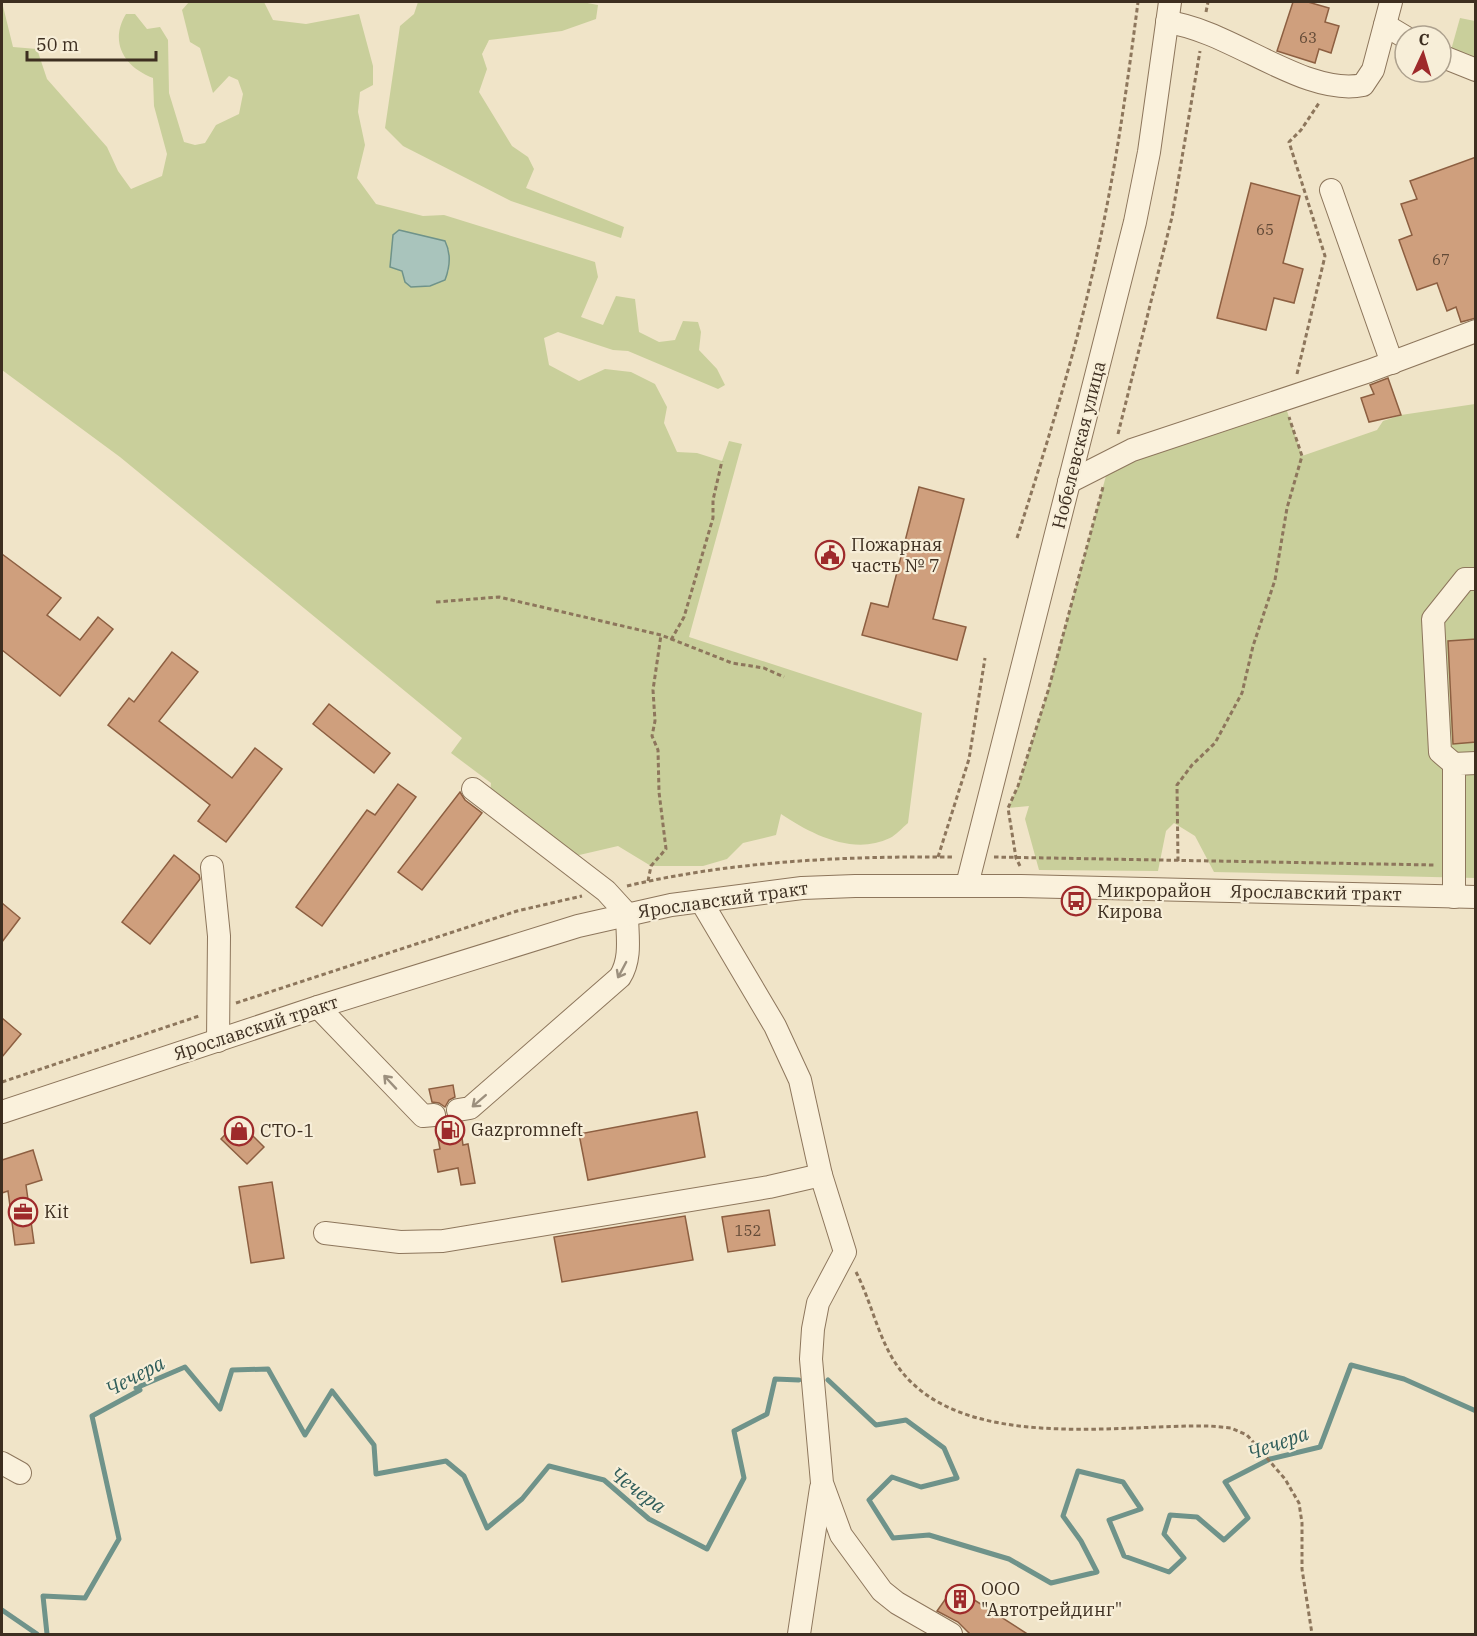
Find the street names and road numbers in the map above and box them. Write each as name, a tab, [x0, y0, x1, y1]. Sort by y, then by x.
street label: Нобелевская улица	[1047, 358, 1111, 531]
street label: Ярославский тракт	[636, 876, 810, 923]
street label: Ярославский тракт	[1230, 880, 1402, 905]
street label: Ярославский тракт	[171, 990, 341, 1065]

